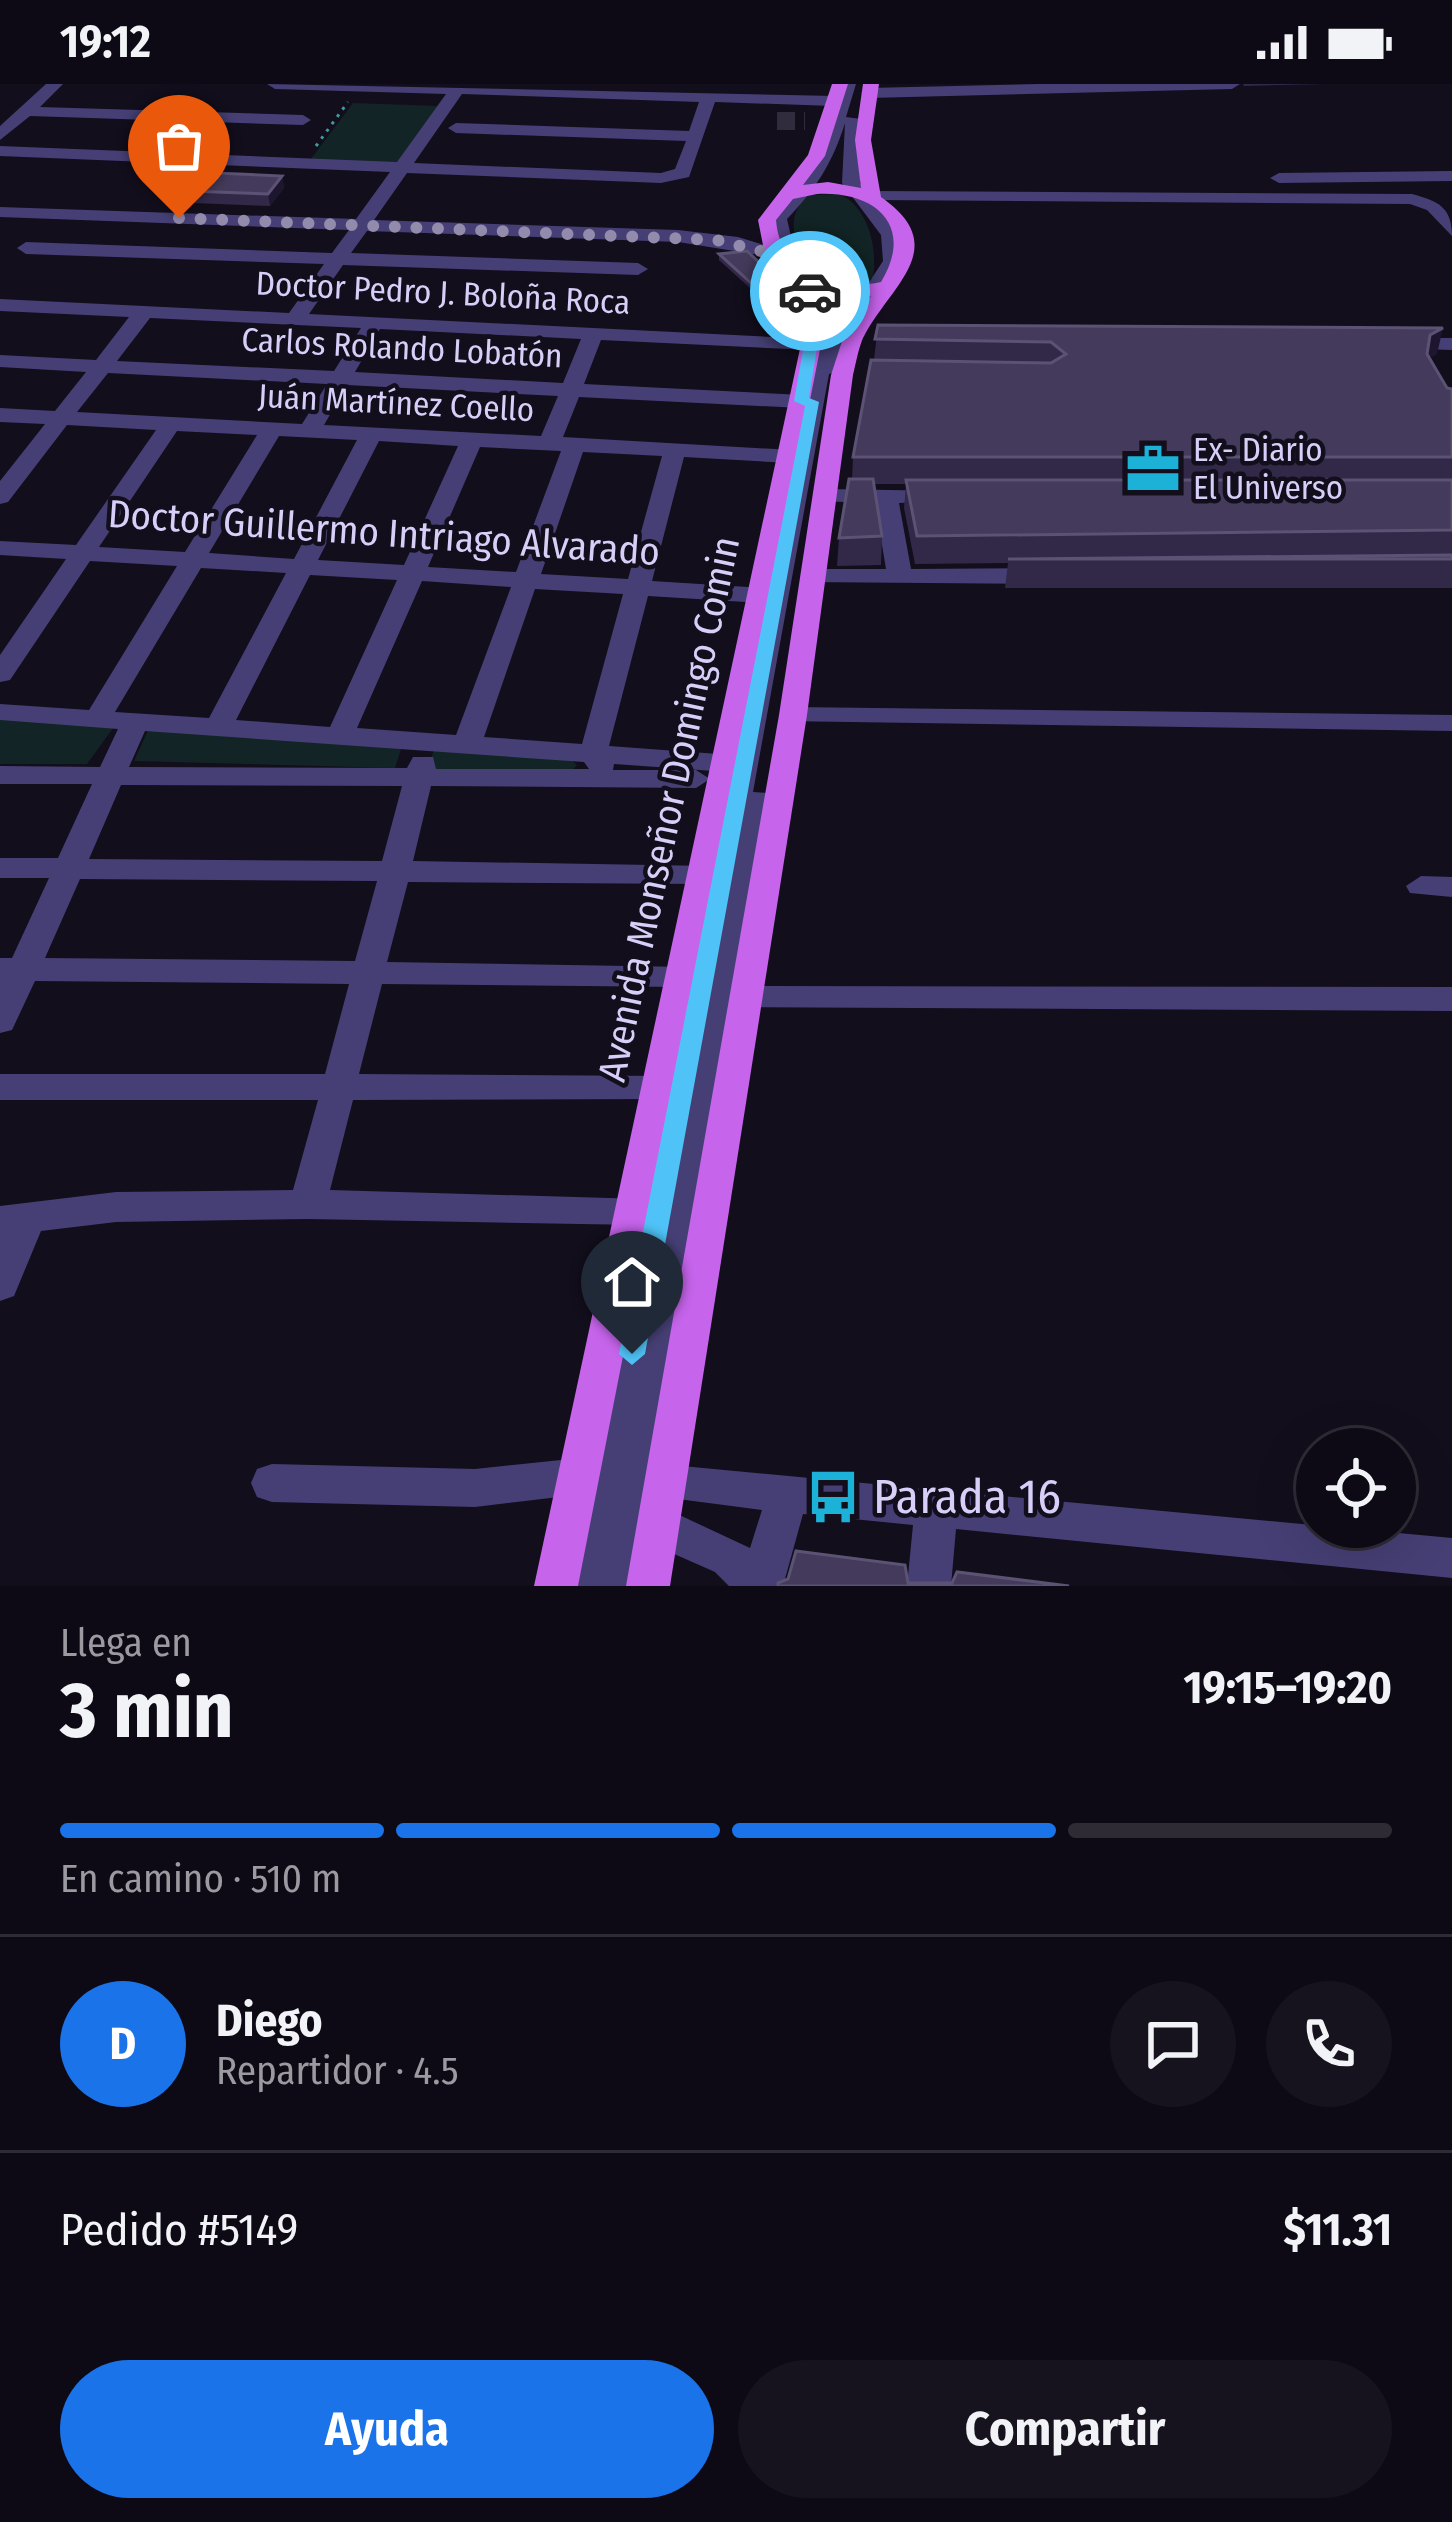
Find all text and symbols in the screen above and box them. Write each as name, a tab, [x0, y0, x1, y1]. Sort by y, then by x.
text: 19:12	[60, 15, 151, 69]
pin	[128, 95, 230, 218]
icon: bag	[146, 113, 212, 179]
courier	[750, 231, 870, 351]
icon: car	[777, 258, 843, 324]
street label: Doctor Pedro J. Boloña Roca	[255, 263, 631, 323]
street label: Carlos Rolando Lobatón	[240, 320, 564, 376]
street label: Juán Martínez Coello	[257, 376, 535, 430]
place label: Ex- Diario El Universo	[1193, 430, 1343, 508]
office icon: Ex- Diario El Universo	[1124, 440, 1182, 498]
street label: Doctor Guillermo Intriago Alvarado	[106, 491, 662, 575]
street label: Avenida Monseñor Domingo Comin	[589, 532, 749, 1086]
pin	[581, 1231, 683, 1354]
icon: home	[599, 1249, 665, 1315]
map controls	[1296, 1428, 1416, 1548]
button: locate	[1296, 1428, 1416, 1548]
bus stop icon: Parada 16	[804, 1468, 862, 1526]
place label: Parada 16	[873, 1468, 1061, 1526]
text: Llega en	[60, 1620, 192, 1666]
text: 19:15–19:20	[1184, 1661, 1392, 1715]
text: 3 min	[60, 1664, 234, 1758]
text: En camino · 510 m	[60, 1856, 341, 1902]
button: chat	[1110, 1981, 1236, 2107]
button: phone	[1266, 1981, 1392, 2107]
text: Diego	[216, 1994, 323, 2048]
text: D	[110, 2017, 136, 2071]
text: Repartidor · 4.5	[216, 2048, 459, 2094]
text: Pedido #5149	[60, 2203, 298, 2257]
text: $11.31	[1284, 2203, 1392, 2257]
button: Ayuda	[60, 2360, 714, 2498]
button: Compartir	[738, 2360, 1392, 2498]

